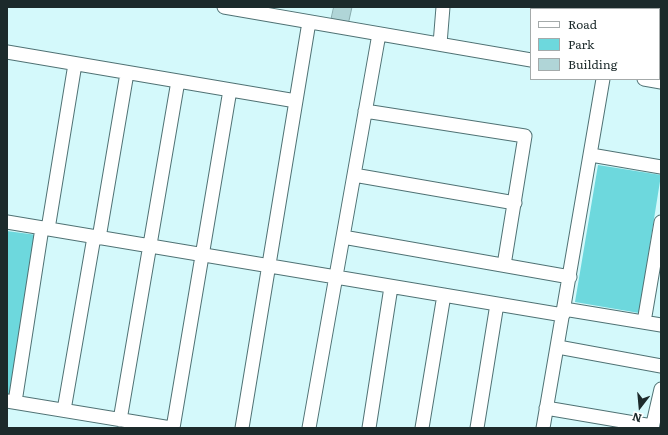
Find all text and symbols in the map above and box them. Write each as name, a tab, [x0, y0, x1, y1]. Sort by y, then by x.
legend	[530, 8, 660, 80]
text: Road	[568, 15, 597, 33]
text: Park	[568, 35, 594, 53]
text: Building	[568, 55, 617, 73]
north arrow	[620, 387, 660, 427]
text: N	[630, 410, 643, 428]

